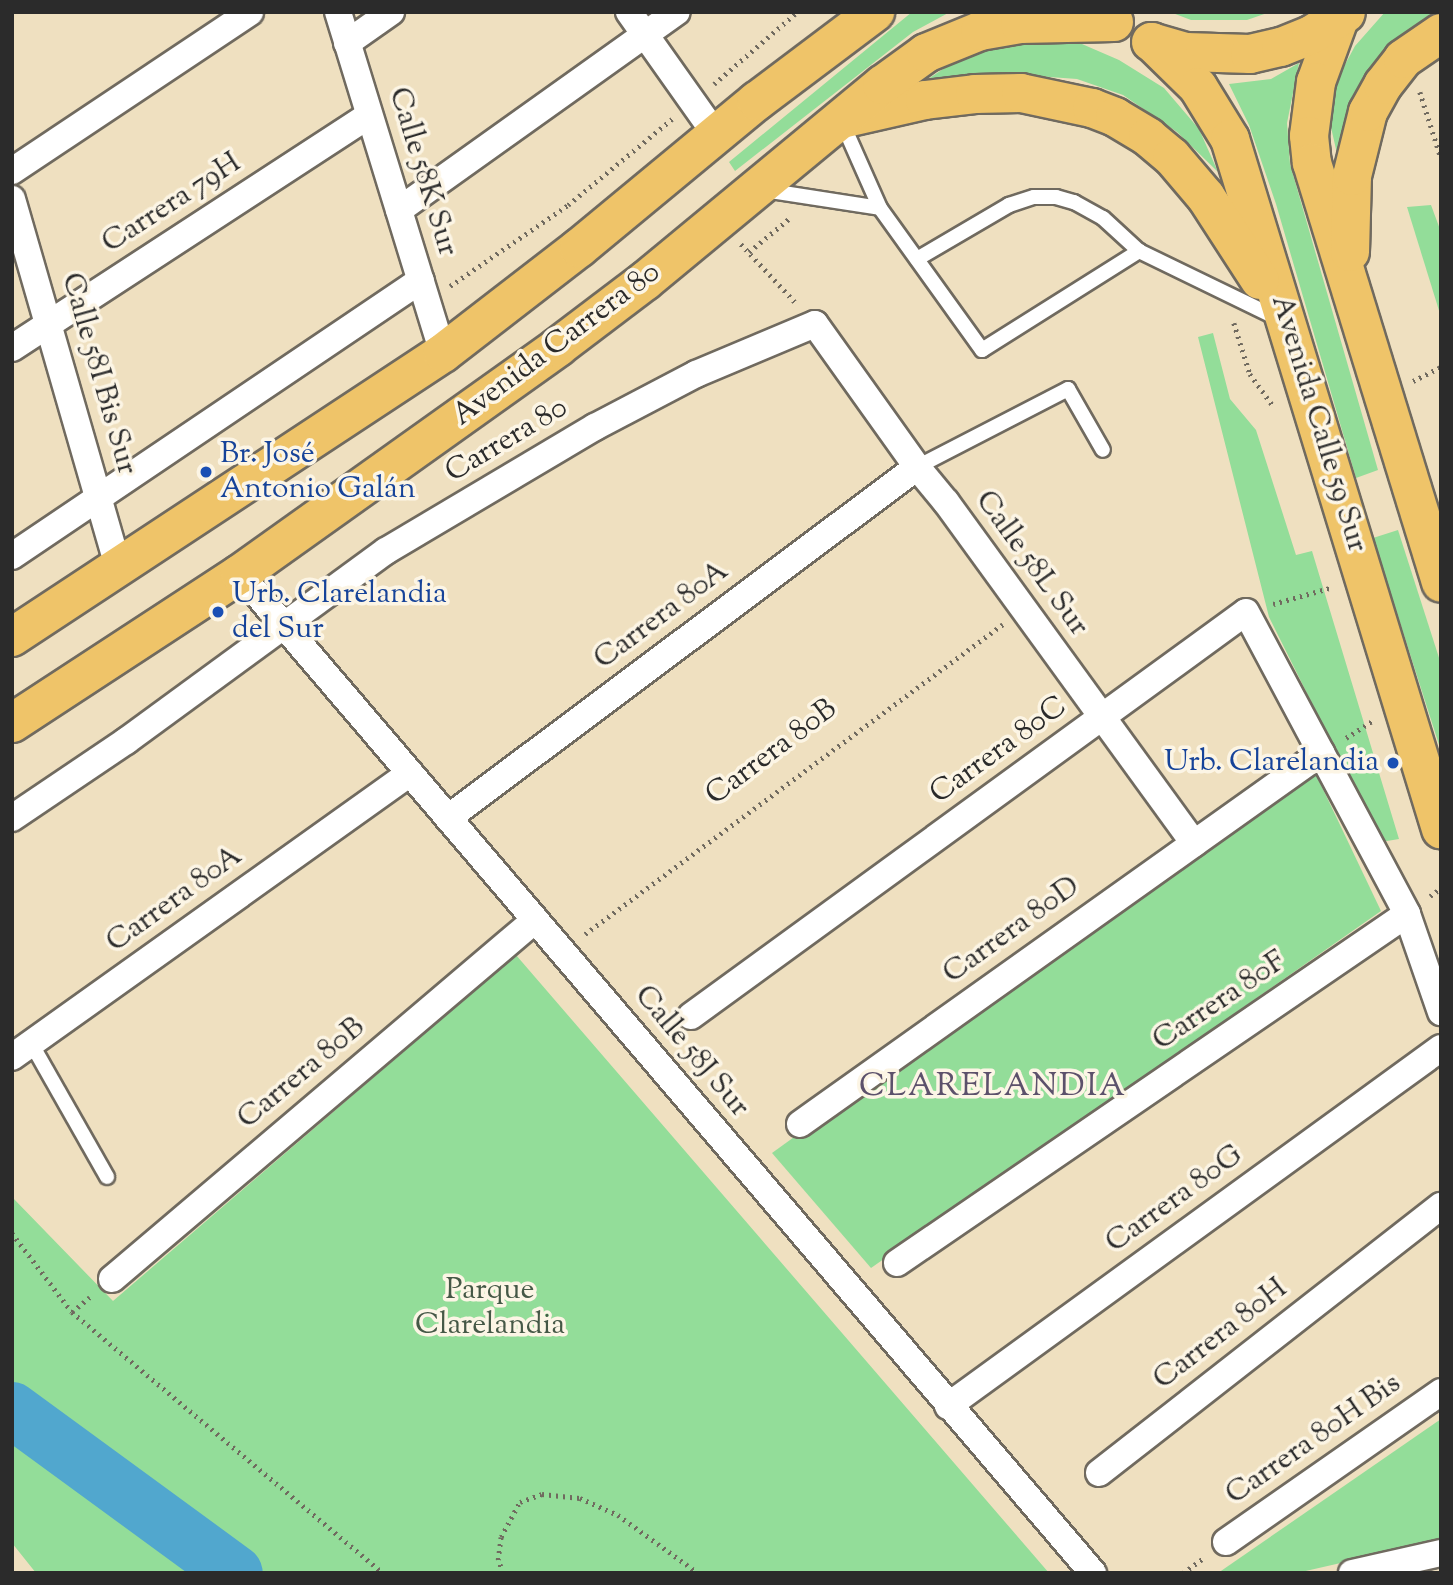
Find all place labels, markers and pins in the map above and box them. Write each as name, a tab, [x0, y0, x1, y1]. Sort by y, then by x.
place label: Br. José Antonio Galán	[220, 437, 416, 508]
marker: Br. José Antonio Galán	[198, 464, 214, 480]
place label: Urb. Clarelandia del Sur	[232, 577, 447, 648]
marker: Urb. Clarelandia del Sur	[210, 604, 226, 620]
place label: Urb. Clarelandia	[1164, 745, 1379, 781]
marker: Urb. Clarelandia	[1385, 755, 1401, 771]

